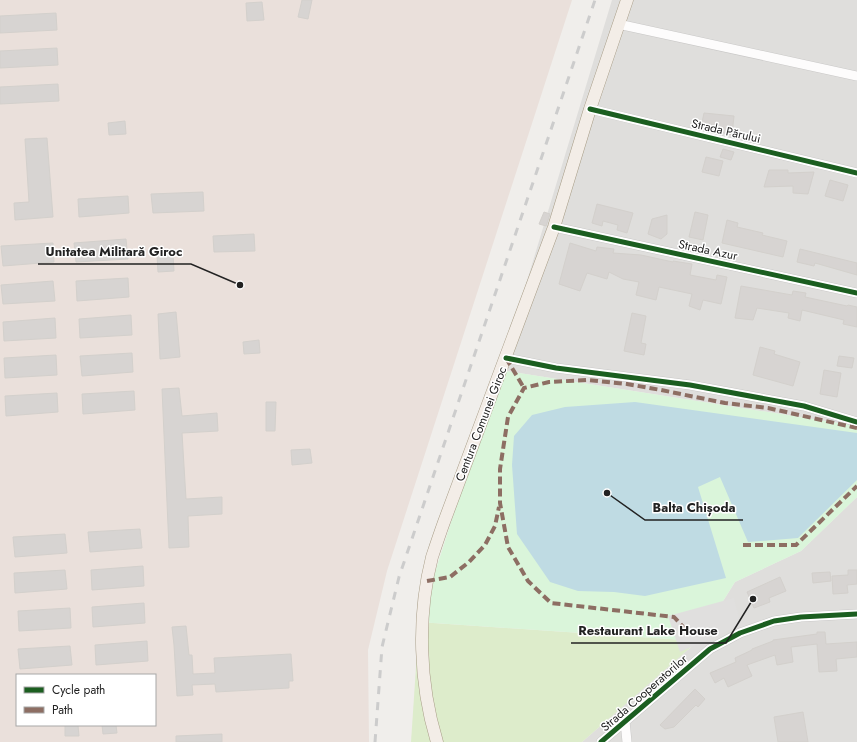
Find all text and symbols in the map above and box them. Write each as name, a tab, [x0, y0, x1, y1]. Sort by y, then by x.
street label: Strada Părului	[690, 114, 762, 148]
street label: Strada Azur	[677, 235, 740, 265]
callout: Unitatea Militară Giroc	[38, 239, 191, 264]
text: Unitatea Militară Giroc	[46, 242, 182, 261]
street label: Centura Comunei Giroc	[451, 364, 511, 484]
callout: Balta Chișoda	[645, 495, 743, 520]
text: Balta Chișoda	[653, 498, 735, 517]
callout: Restaurant Lake House	[571, 618, 726, 643]
text: Restaurant Lake House	[578, 621, 718, 640]
street label: Strada Cooperatorilor	[597, 650, 692, 736]
legend	[16, 674, 156, 726]
text: Cycle path	[52, 681, 105, 699]
text: Path	[52, 701, 73, 719]

